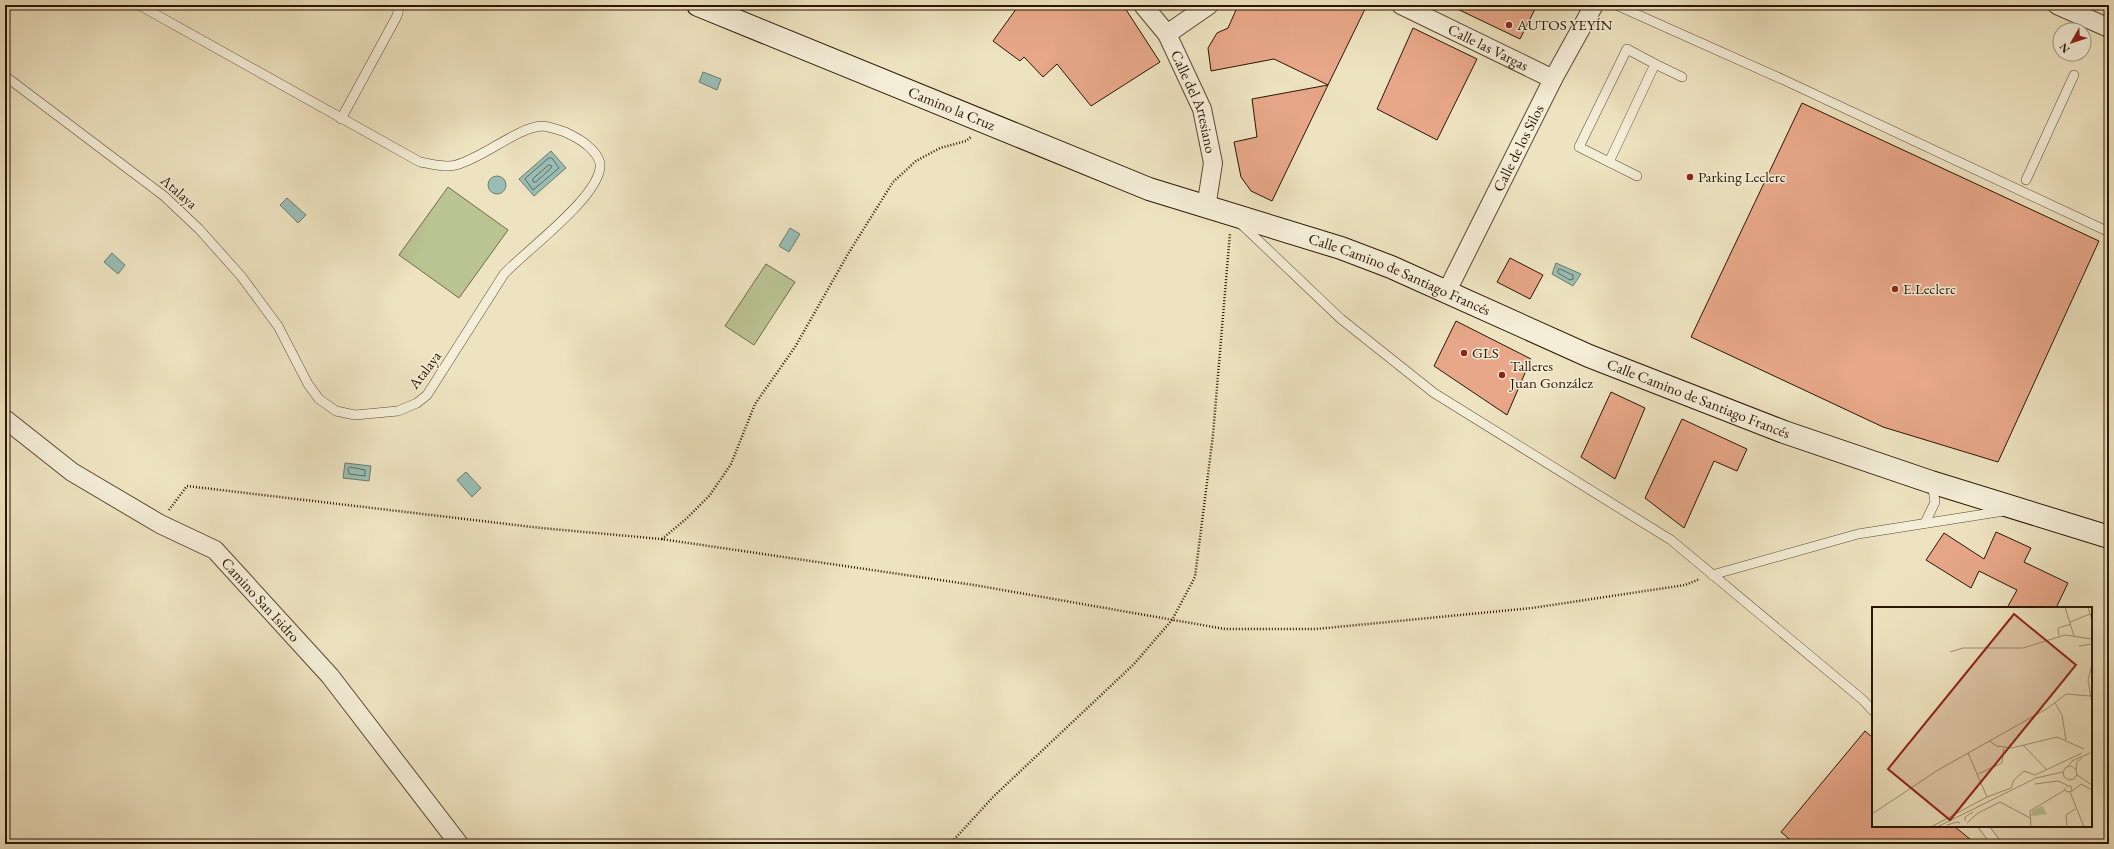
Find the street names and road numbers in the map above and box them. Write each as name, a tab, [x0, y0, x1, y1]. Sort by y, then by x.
street label: Calle las Vargas	[1445, 19, 1532, 75]
street label: Calle del Artesiano	[1167, 47, 1221, 155]
street label: Camino la Cruz	[906, 82, 999, 134]
street label: Calle de los Silos	[1488, 101, 1548, 194]
street label: Atalaya	[156, 170, 202, 213]
street label: Calle Camino de Santiago Francés	[1306, 229, 1494, 320]
street label: Atalaya	[404, 347, 445, 393]
street label: Calle Camino de Santiago Francés	[1604, 354, 1793, 442]
street label: Camino San Isidro	[217, 553, 304, 646]

